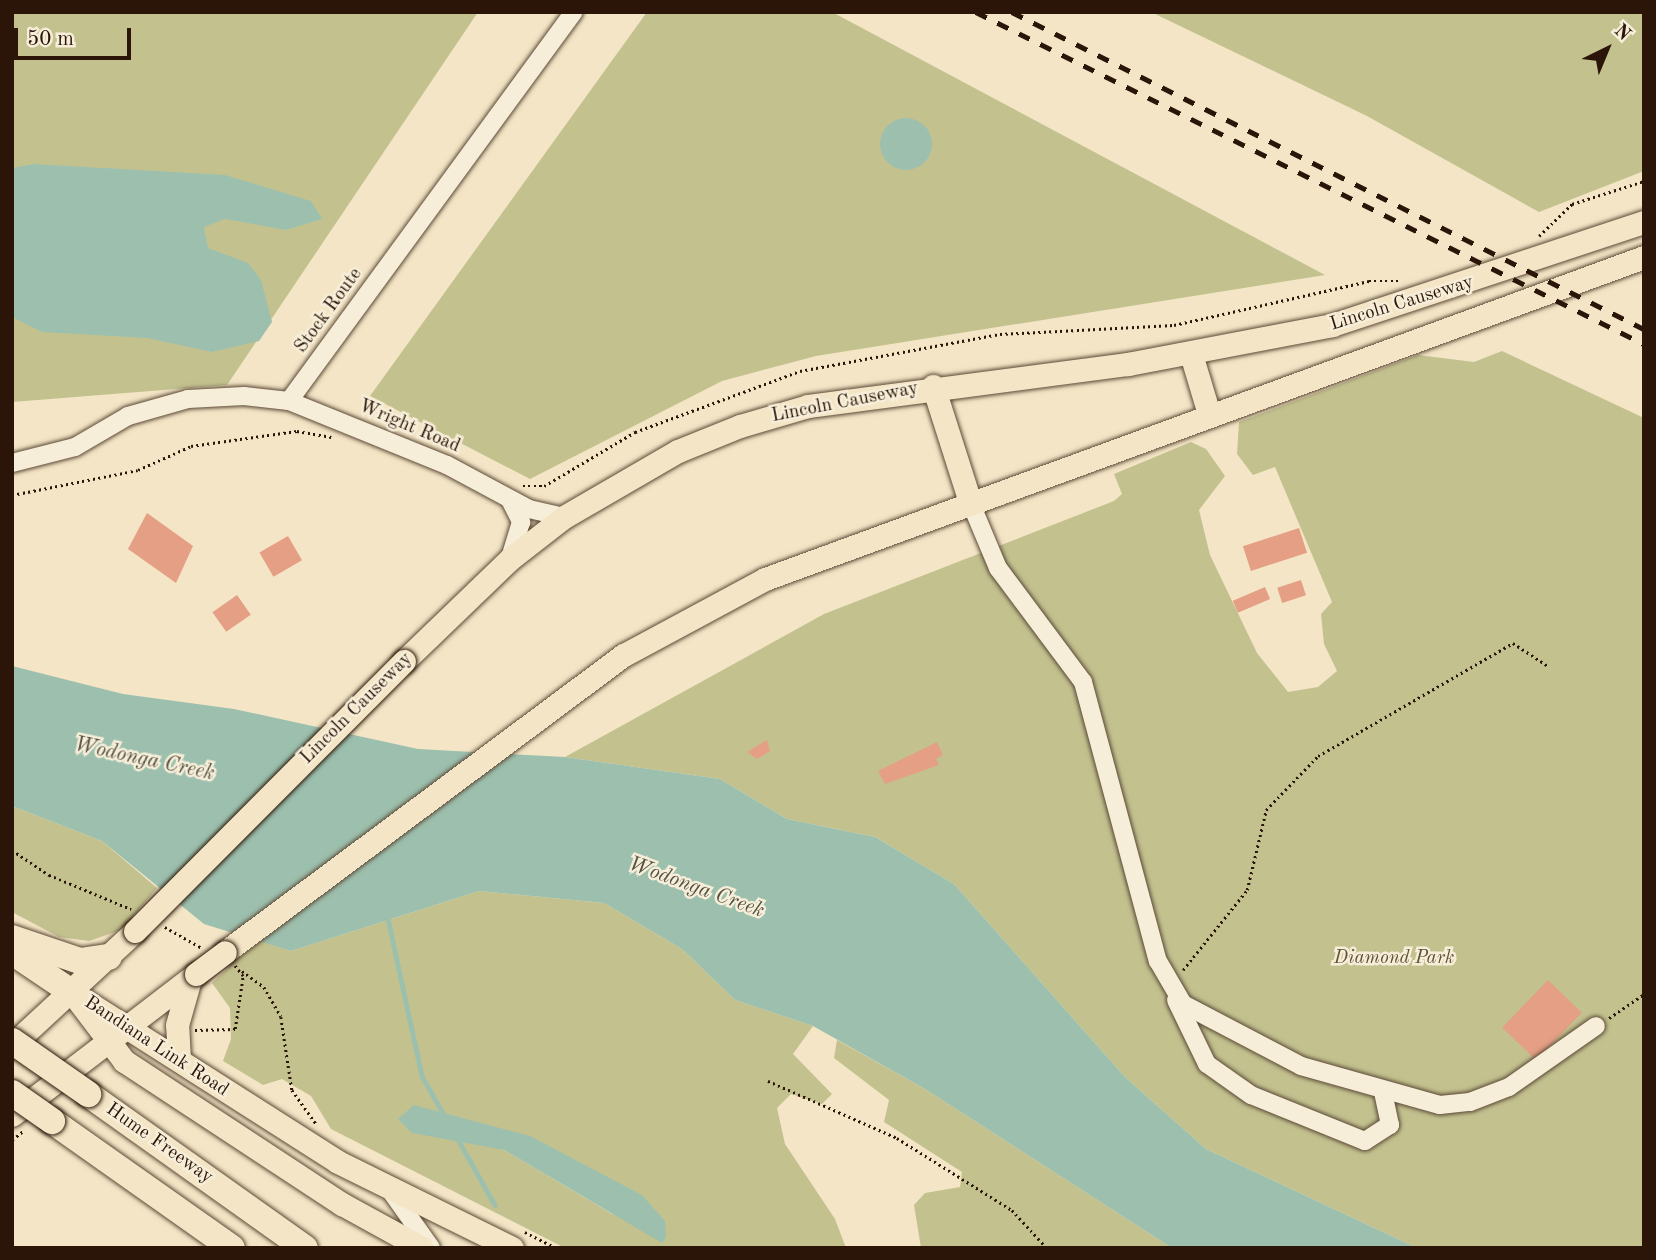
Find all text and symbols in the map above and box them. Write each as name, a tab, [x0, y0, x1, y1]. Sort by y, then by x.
scale bar	[18, 14, 135, 58]
north arrow	[1572, 14, 1642, 84]
text: N	[1610, 21, 1633, 45]
text: 50 m	[27, 29, 74, 50]
street label: Stock Route	[290, 264, 368, 358]
street label: Lincoln Causeway	[1327, 271, 1477, 337]
street label: Lincoln Causeway	[770, 378, 920, 428]
street label: Wright Road	[355, 395, 463, 459]
street label: Lincoln Causeway	[296, 648, 418, 770]
water label: Wodonga Creek	[71, 733, 217, 787]
water label: Wodonga Creek	[624, 852, 768, 924]
park label: Diamond Park	[1334, 948, 1454, 970]
street label: Bandiana Link Road	[79, 992, 233, 1102]
street label: Hume Freeway	[101, 1099, 217, 1189]

